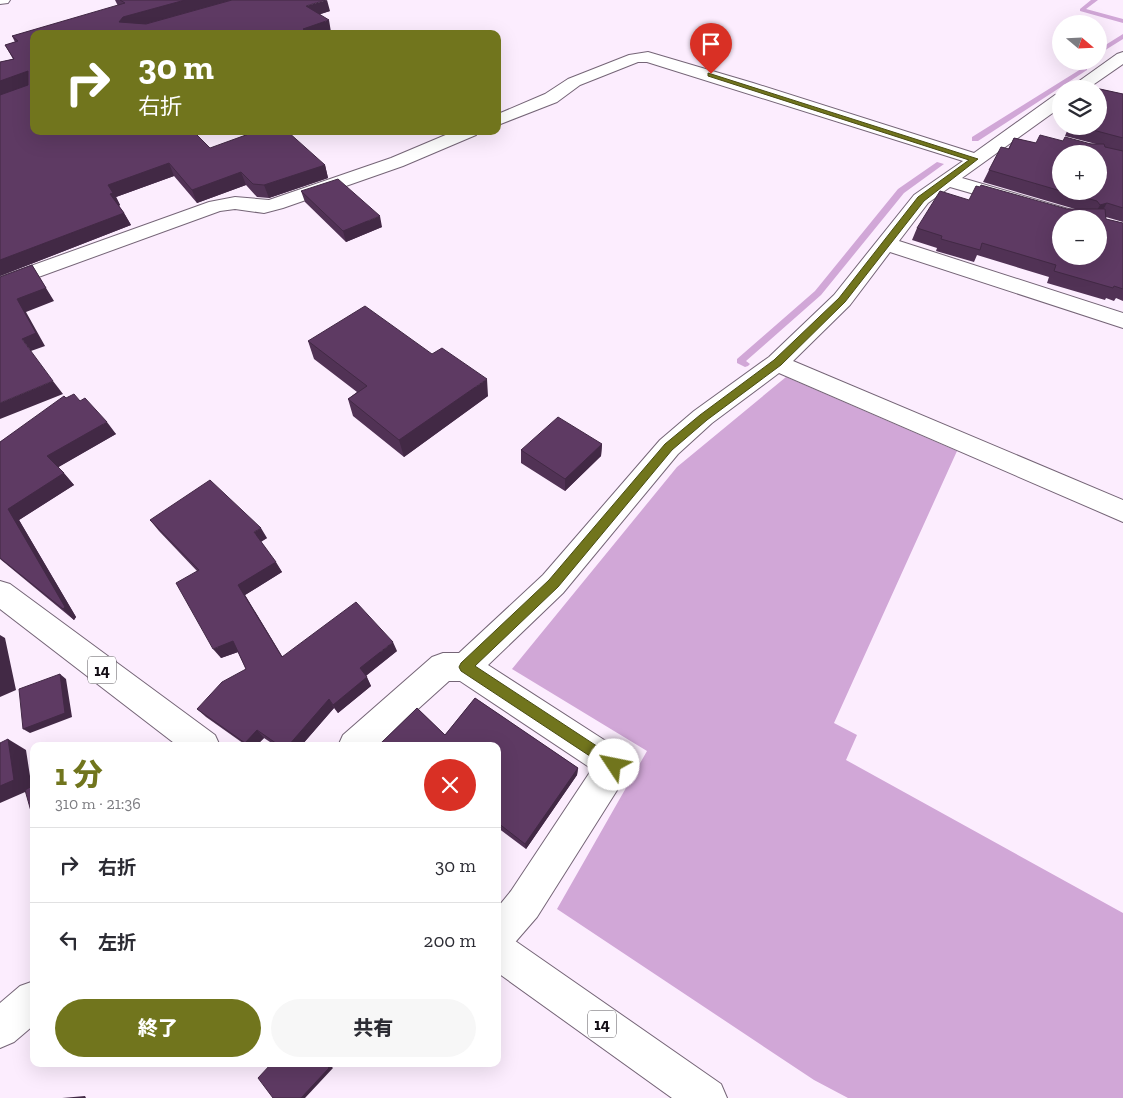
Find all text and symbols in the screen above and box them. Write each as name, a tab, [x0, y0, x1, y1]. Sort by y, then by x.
north arrow	[1052, 15, 1108, 70]
map controls	[1052, 15, 1107, 265]
pin	[690, 23, 732, 74]
icon: arrive	[697, 30, 725, 58]
text: 30 m	[138, 46, 214, 88]
icon: right	[55, 50, 120, 115]
button: layers	[1052, 80, 1107, 135]
text: 右折	[138, 93, 182, 120]
button: +	[1052, 145, 1107, 200]
button: −	[1052, 210, 1107, 265]
road number: 14	[88, 656, 116, 684]
position arrow	[587, 738, 639, 790]
text: 1 分	[55, 757, 103, 793]
button: close	[424, 759, 476, 811]
text: 310 m · 21:36	[55, 794, 141, 813]
icon: right	[55, 851, 83, 879]
text: 30 m	[435, 854, 476, 877]
text: 右折	[98, 856, 136, 879]
icon: left	[55, 926, 83, 954]
text: 200 m	[424, 929, 476, 952]
text: 左折	[98, 931, 136, 954]
button: 終了	[55, 999, 261, 1057]
button: 共有	[271, 999, 476, 1057]
road number: 14	[588, 1011, 616, 1038]

